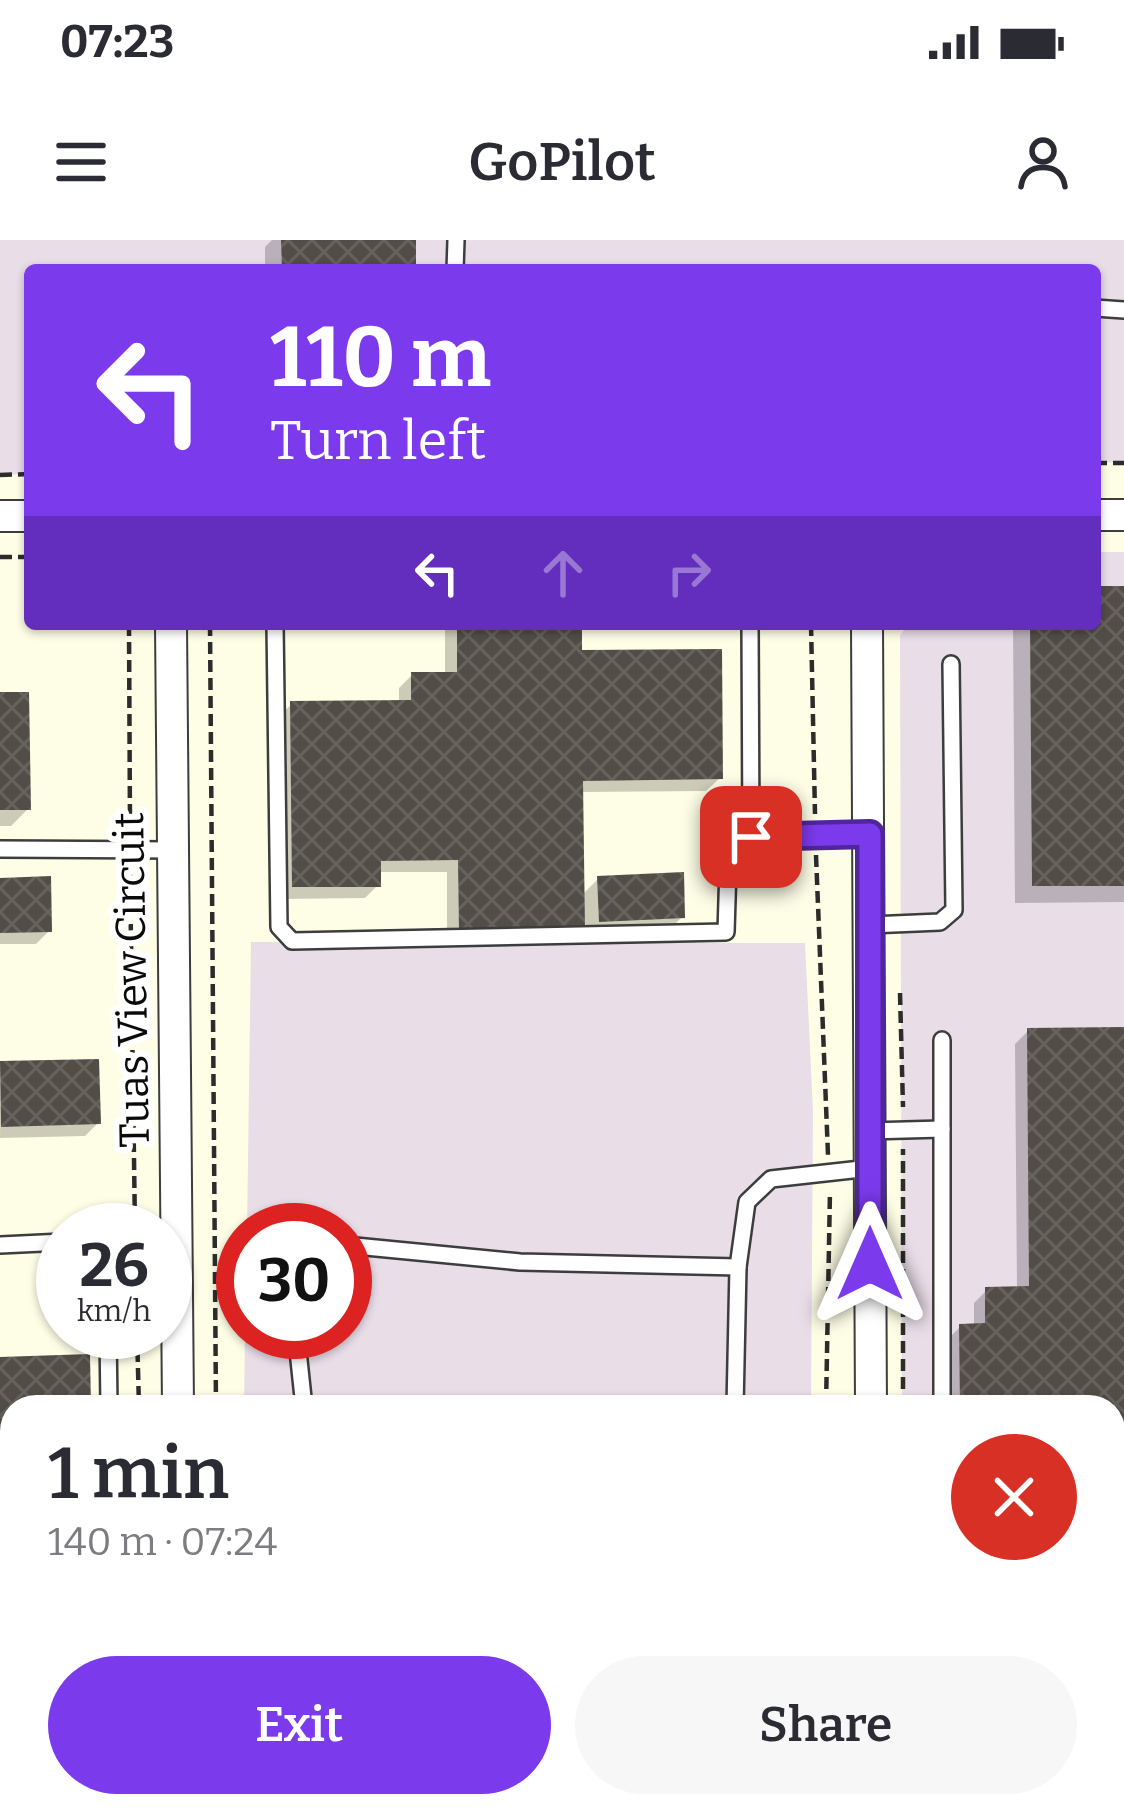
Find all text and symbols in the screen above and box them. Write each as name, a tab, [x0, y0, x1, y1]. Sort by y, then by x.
text: 07:23	[60, 15, 175, 69]
icon: menu	[48, 129, 114, 195]
icon: person	[1010, 129, 1076, 195]
text: GoPilot	[468, 130, 656, 194]
text: 110 m	[270, 307, 491, 408]
icon: left	[72, 312, 228, 468]
text: Turn left	[270, 409, 486, 473]
icon: left	[404, 540, 470, 606]
icon: ahead	[530, 540, 596, 606]
icon: right	[656, 540, 722, 606]
pin	[700, 786, 802, 888]
icon: arrive	[718, 804, 784, 870]
street label: Tuas View Circuit	[104, 812, 160, 1148]
position arrow	[807, 1201, 933, 1327]
speed limit sign: 30	[216, 1203, 372, 1359]
text: 26	[79, 1230, 149, 1302]
text: km/h	[77, 1293, 151, 1329]
text: 1 min	[48, 1431, 229, 1517]
button: close	[951, 1434, 1077, 1560]
text: 140 m · 07:24	[48, 1519, 277, 1565]
button: Exit	[48, 1656, 551, 1794]
button: Share	[575, 1656, 1077, 1794]

